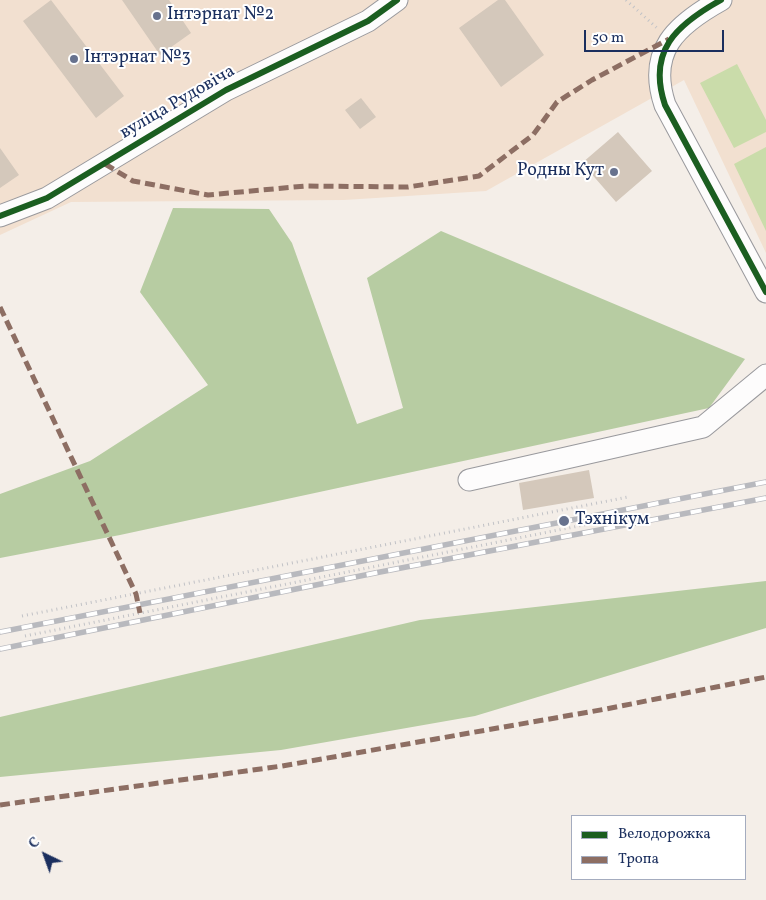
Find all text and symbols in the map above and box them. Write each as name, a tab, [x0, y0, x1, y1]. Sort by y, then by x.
place label: Інтэрнат №2	[167, 5, 274, 27]
marker: Інтэрнат №2	[151, 10, 163, 22]
scale bar	[586, 20, 726, 52]
text: 50 m	[592, 28, 624, 49]
place label: Інтэрнат №3	[84, 48, 191, 70]
marker: Інтэрнат №3	[68, 53, 80, 65]
street label: вуліца Рудовіча	[117, 61, 239, 145]
place label: Родны Кут	[517, 161, 604, 183]
marker: Родны Кут	[608, 166, 620, 178]
place label: Тэхнікум	[575, 510, 649, 532]
marker: Тэхнікум	[557, 514, 571, 528]
legend	[571, 815, 746, 880]
text: Велодорожка	[618, 824, 711, 845]
north arrow	[20, 830, 70, 880]
text: С	[25, 833, 44, 854]
text: Тропа	[618, 849, 659, 870]

